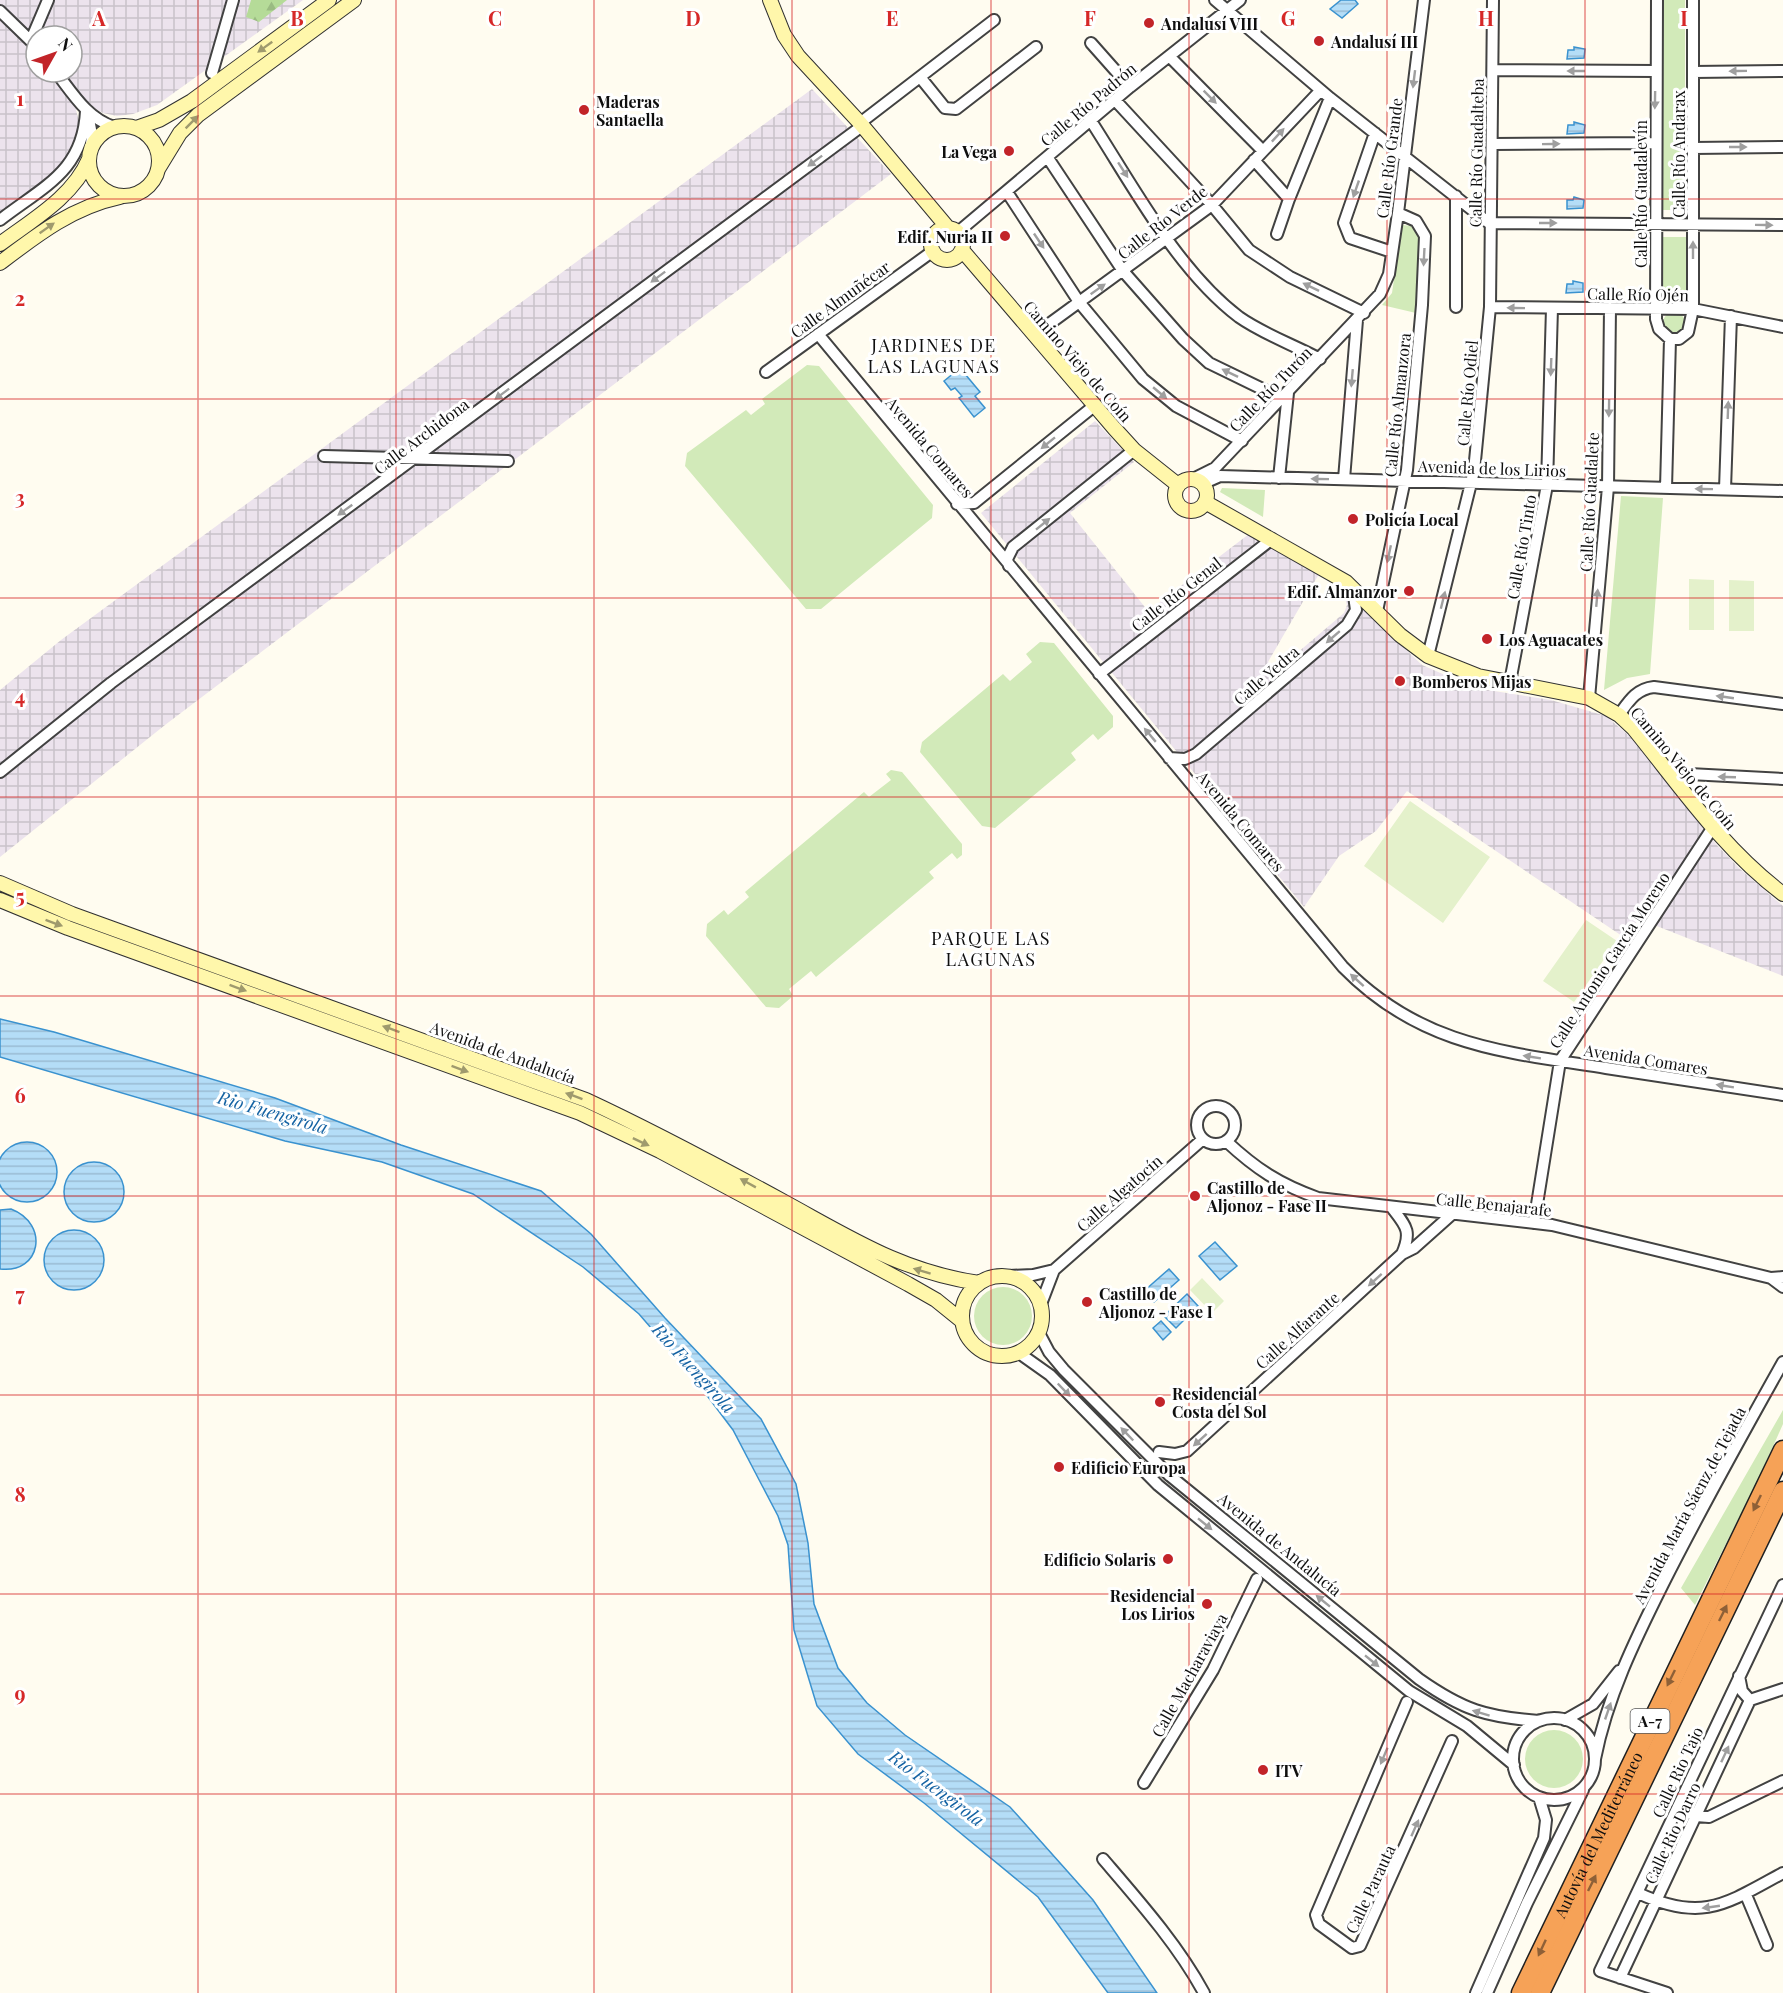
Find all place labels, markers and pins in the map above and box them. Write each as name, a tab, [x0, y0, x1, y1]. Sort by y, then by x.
place label: Andalusí VIII	[1160, 13, 1258, 34]
marker: Andalusí VIII	[1142, 16, 1156, 30]
place label: Andalusí III	[1330, 31, 1418, 52]
marker: Andalusí III	[1312, 34, 1326, 48]
place label: Maderas Santaella	[596, 91, 664, 130]
marker: Maderas Santaella	[577, 103, 591, 117]
place label: La Vega	[941, 141, 998, 162]
marker: La Vega	[1002, 144, 1016, 158]
place label: Edif. Nuria II	[897, 226, 993, 247]
marker: Edif. Nuria II	[998, 229, 1012, 243]
place label: Policía Local	[1365, 509, 1459, 530]
marker: Policía Local	[1346, 512, 1360, 526]
place label: Edif. Almanzor	[1287, 581, 1398, 602]
marker: Edif. Almanzor	[1402, 584, 1416, 598]
place label: Los Aguacates	[1499, 629, 1603, 650]
marker: Los Aguacates	[1480, 632, 1494, 646]
place label: Bomberos Mijas	[1412, 671, 1531, 692]
marker: Bomberos Mijas	[1393, 674, 1407, 688]
place label: Castillo de Aljonoz - Fase II	[1206, 1177, 1327, 1216]
marker: Castillo de Aljonoz - Fase II	[1188, 1189, 1202, 1203]
place label: Castillo de Aljonoz - Fase I	[1098, 1283, 1213, 1322]
marker: Castillo de Aljonoz - Fase I	[1080, 1295, 1094, 1309]
place label: Residencial Costa del Sol	[1172, 1383, 1267, 1422]
marker: Residencial Costa del Sol	[1153, 1395, 1167, 1409]
place label: Edificio Europa	[1071, 1457, 1187, 1478]
marker: Edificio Europa	[1052, 1460, 1066, 1474]
place label: Edificio Solaris	[1044, 1549, 1156, 1570]
marker: Edificio Solaris	[1161, 1552, 1175, 1566]
place label: Residencial Los Lirios	[1110, 1585, 1195, 1624]
marker: Residencial Los Lirios	[1200, 1597, 1214, 1611]
place label: ITV	[1275, 1760, 1303, 1781]
marker: ITV	[1256, 1763, 1270, 1777]

